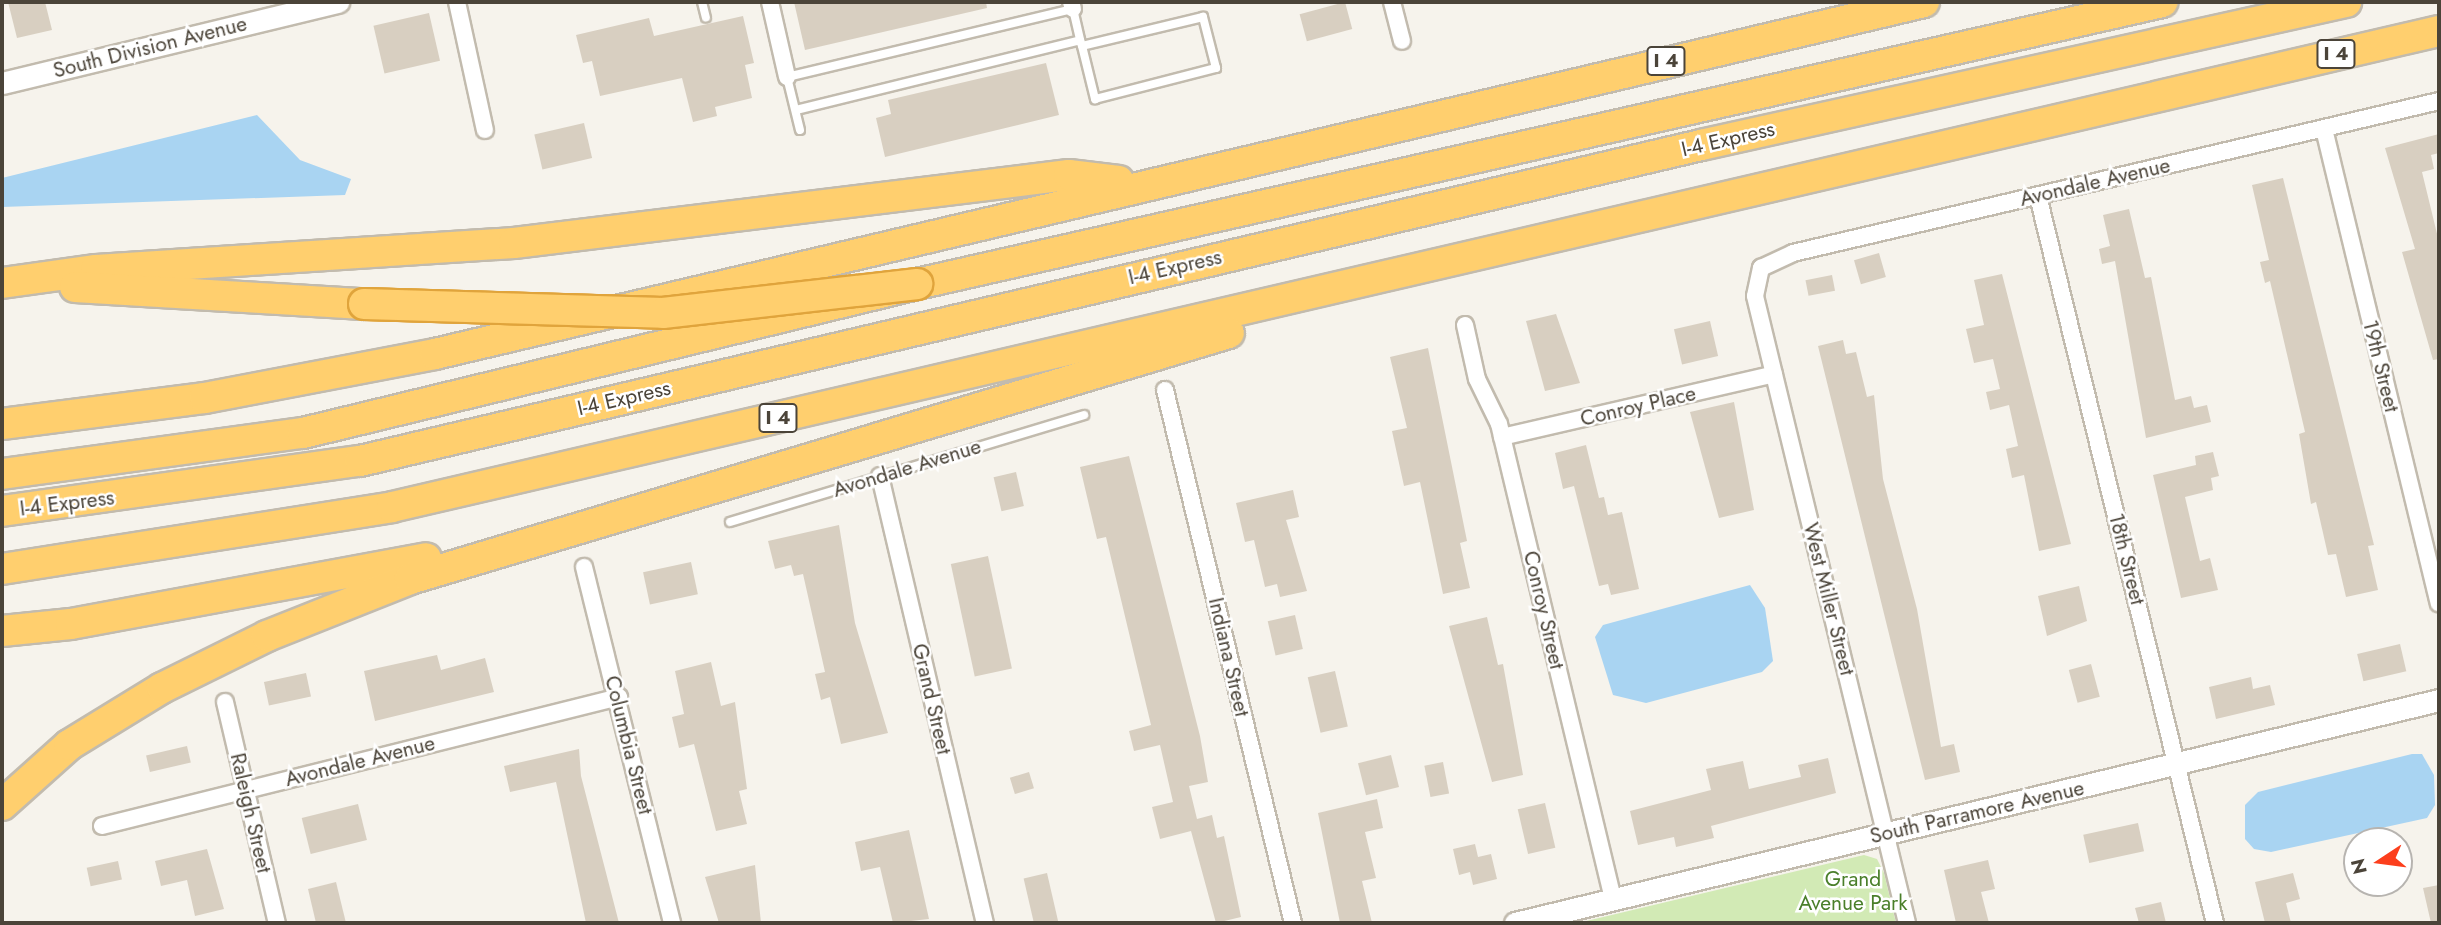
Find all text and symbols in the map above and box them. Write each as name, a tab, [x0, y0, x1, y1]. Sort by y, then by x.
street label: South Division Avenue	[50, 11, 250, 83]
road number: I 4	[2315, 38, 2357, 70]
road number: I 4	[1645, 45, 1687, 76]
street label: I-4 Express	[1679, 116, 1777, 162]
street label: Avondale Avenue	[2017, 152, 2173, 212]
street label: I-4 Express	[1126, 244, 1224, 290]
street label: 19th Street	[2357, 317, 2405, 415]
street label: I-4 Express	[575, 375, 673, 421]
street label: Conroy Place	[1578, 380, 1698, 432]
road number: I 4	[757, 402, 799, 434]
street label: Avondale Avenue	[830, 433, 984, 503]
street label: I-4 Express	[18, 485, 116, 521]
street label: 18th Street	[2103, 511, 2151, 607]
street label: West Miller Street	[1798, 520, 1860, 678]
street label: Conroy Street	[1518, 548, 1570, 672]
street label: Indiana Street	[1203, 595, 1255, 719]
street label: Grand Street	[907, 641, 957, 757]
street label: Columbia Street	[600, 673, 658, 817]
street label: Avondale Avenue	[282, 730, 438, 792]
street label: Raleigh Street	[225, 751, 277, 875]
street label: South Parramore Avenue	[1867, 775, 2087, 849]
north arrow	[2343, 827, 2413, 897]
text: N	[2344, 856, 2374, 877]
park label: Grand Avenue Park	[1798, 866, 1908, 916]

